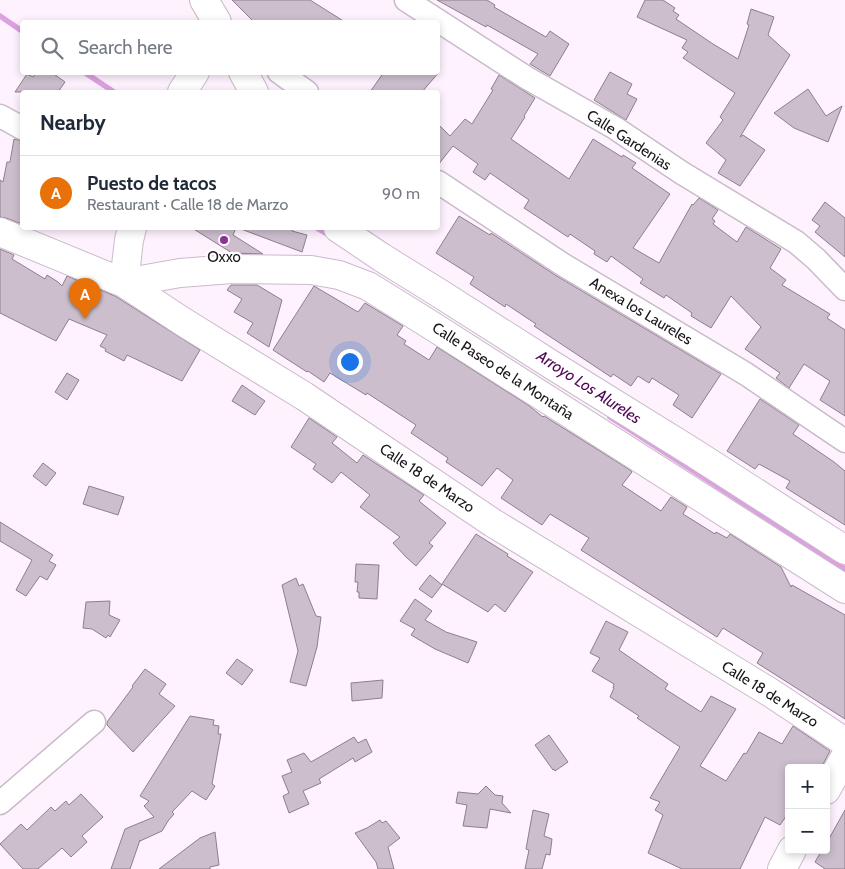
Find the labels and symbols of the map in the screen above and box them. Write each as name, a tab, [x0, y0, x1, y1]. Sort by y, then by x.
street label: Calle Gardenias	[583, 106, 675, 174]
marker: Oxxo	[218, 234, 230, 246]
place label: Oxxo	[207, 248, 241, 266]
street label: Anexa los Laureles	[587, 273, 695, 349]
pin: A	[69, 278, 101, 319]
street label: Calle Paseo de la Montaña	[429, 318, 578, 424]
water label: Arroyo Los Alureles	[532, 346, 645, 428]
your location	[337, 349, 363, 375]
street label: Calle 18 de Marzo	[376, 440, 478, 516]
street label: Calle 18 de Marzo	[718, 657, 822, 731]

